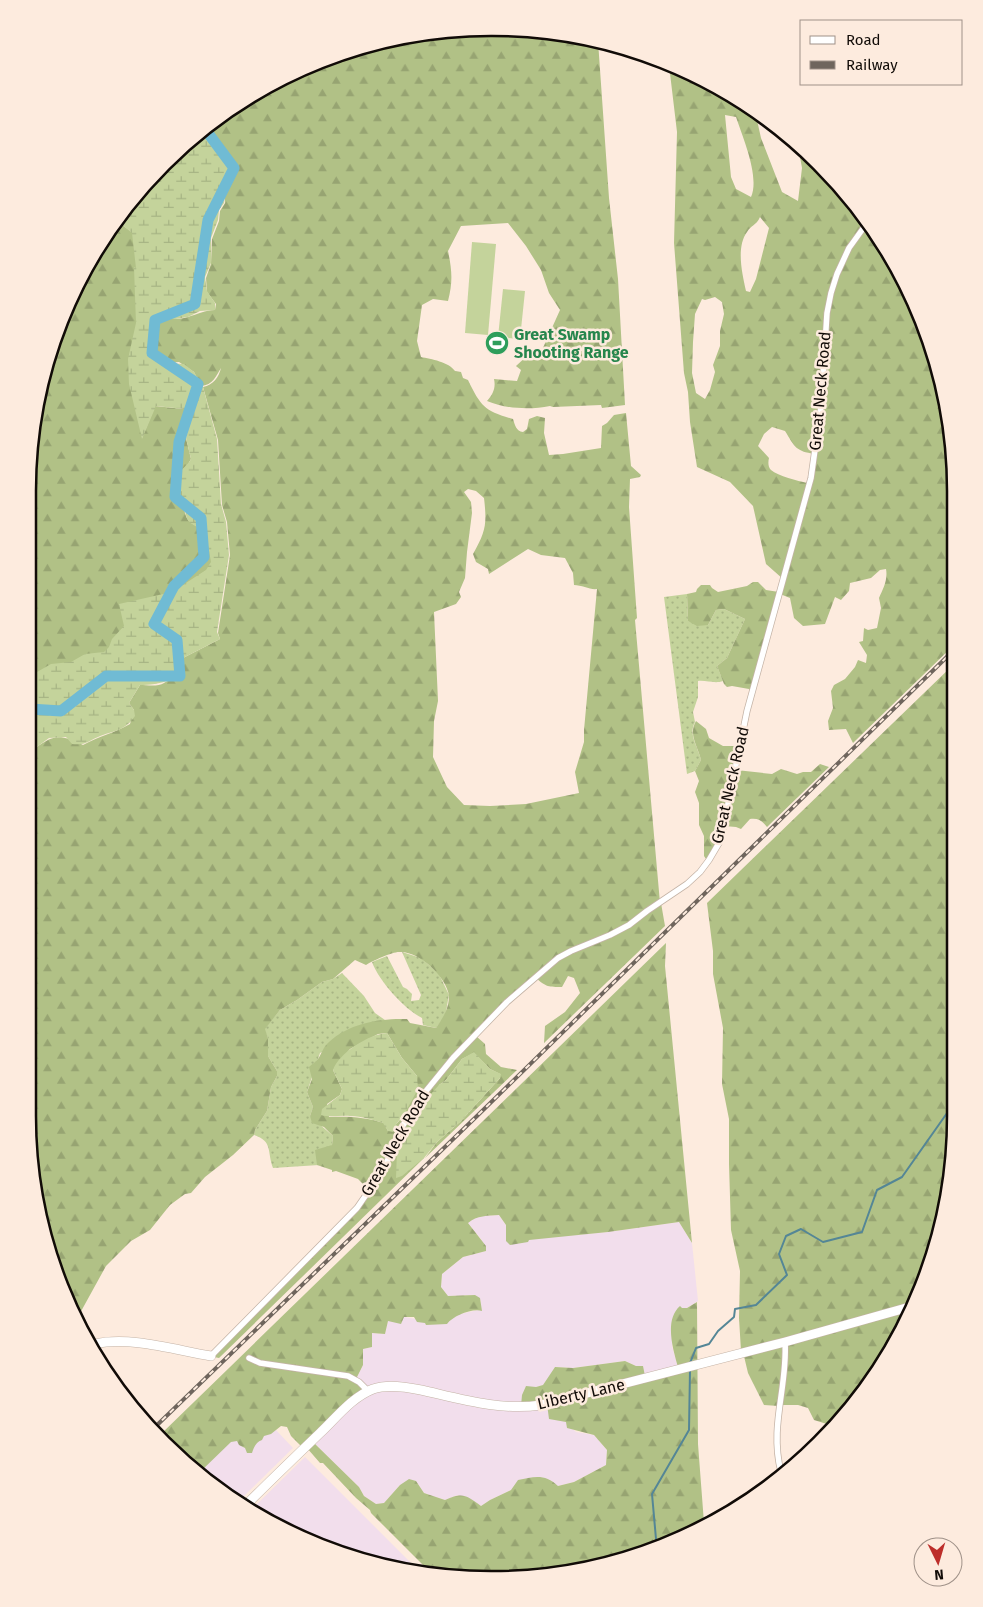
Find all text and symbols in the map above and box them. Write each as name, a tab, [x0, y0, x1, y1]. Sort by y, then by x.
legend	[800, 20, 963, 85]
text: Road	[846, 31, 881, 49]
text: Railway	[846, 56, 898, 74]
place label: Great Swamp Shooting Range	[514, 325, 629, 362]
sports icon: Great Swamp Shooting Range	[484, 330, 510, 356]
street label: Great Neck Road	[805, 331, 835, 451]
street label: Great Neck Road	[707, 725, 753, 845]
street label: Great Neck Road	[357, 1086, 433, 1200]
street label: Liberty Lane	[535, 1375, 627, 1413]
north arrow	[913, 1537, 963, 1587]
text: N	[934, 1566, 944, 1583]

